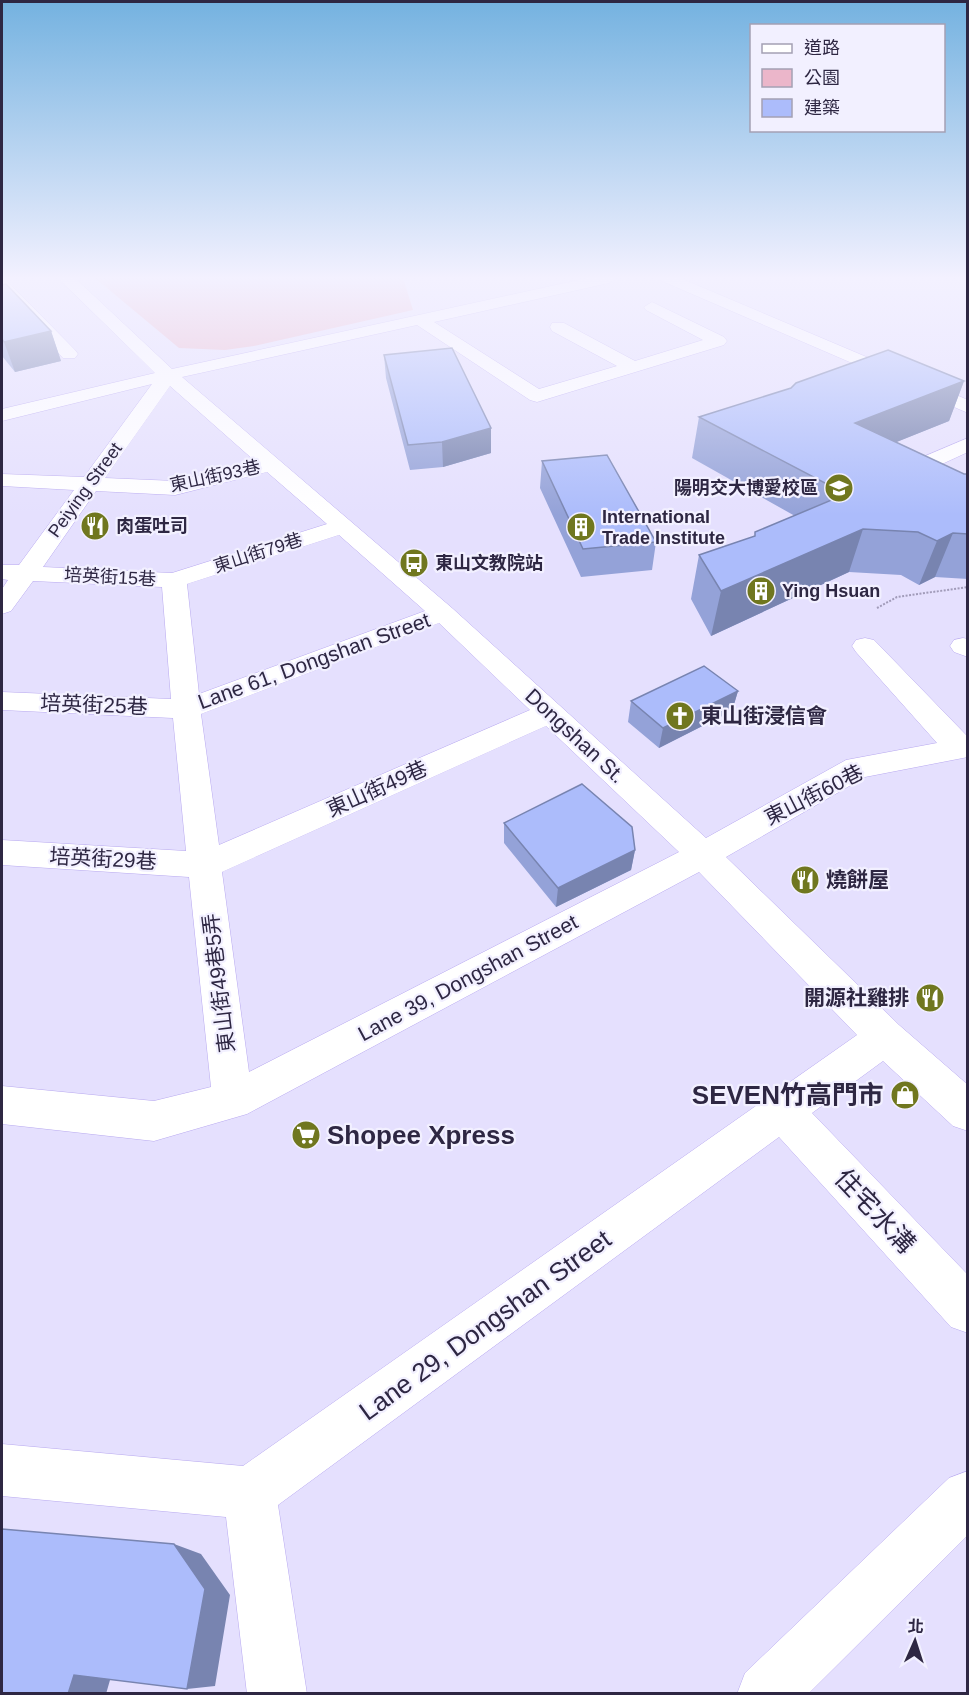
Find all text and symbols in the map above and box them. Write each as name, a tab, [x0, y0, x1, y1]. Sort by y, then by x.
legend	[750, 24, 945, 132]
text: 道路	[804, 38, 840, 58]
text: 公園	[804, 68, 840, 88]
text: 建築	[804, 98, 840, 118]
street label: Peiying Street	[44, 439, 126, 541]
street label: 東山街93巷	[168, 457, 262, 495]
school or university icon: 陽明交大博愛校區	[823, 472, 855, 504]
place label: 陽明交大博愛校區	[674, 478, 818, 498]
place label: International Trade Institute	[602, 507, 725, 548]
restaurant icon: 肉蛋吐司	[79, 510, 111, 542]
building icon: International Trade Institute	[565, 511, 597, 543]
place label: 肉蛋吐司	[116, 516, 188, 536]
street label: 東山街79巷	[211, 529, 305, 577]
bus stop icon: 東山文教院站	[398, 547, 430, 579]
place label: 東山文教院站	[435, 553, 543, 573]
street label: 培英街15巷	[64, 565, 156, 589]
building icon: Ying Hsuan	[745, 575, 777, 607]
place label: Ying Hsuan	[782, 581, 880, 601]
street label: Lane 61, Dongshan Street	[195, 608, 433, 713]
street label: Dongshan St.	[521, 684, 630, 787]
street label: 培英街25巷	[40, 691, 148, 718]
church icon: 東山街浸信會	[664, 700, 696, 732]
place label: 東山街浸信會	[701, 704, 827, 727]
street label: 東山街49巷	[323, 756, 431, 821]
street label: 東山街60巷	[761, 760, 867, 829]
street label: 培英街29巷	[49, 844, 157, 873]
restaurant icon: 燒餅屋	[789, 864, 821, 896]
place label: 燒餅屋	[826, 868, 889, 891]
street label: Lane 39, Dongshan Street	[354, 910, 582, 1045]
street label: 東山街49巷5弄	[199, 912, 238, 1054]
restaurant icon: 開源社雞排	[914, 982, 946, 1014]
place label: 開源社雞排	[804, 986, 909, 1009]
shop icon: SEVEN竹高門市	[889, 1079, 921, 1111]
place label: SEVEN竹高門市	[692, 1080, 884, 1110]
supermarket icon: Shopee Xpress	[290, 1119, 322, 1151]
place label: Shopee Xpress	[327, 1120, 515, 1150]
street label: 住宅水溝	[829, 1163, 921, 1259]
street label: Lane 29, Dongshan Street	[353, 1223, 617, 1426]
north arrow	[885, 1611, 945, 1671]
text: 北	[907, 1618, 924, 1635]

